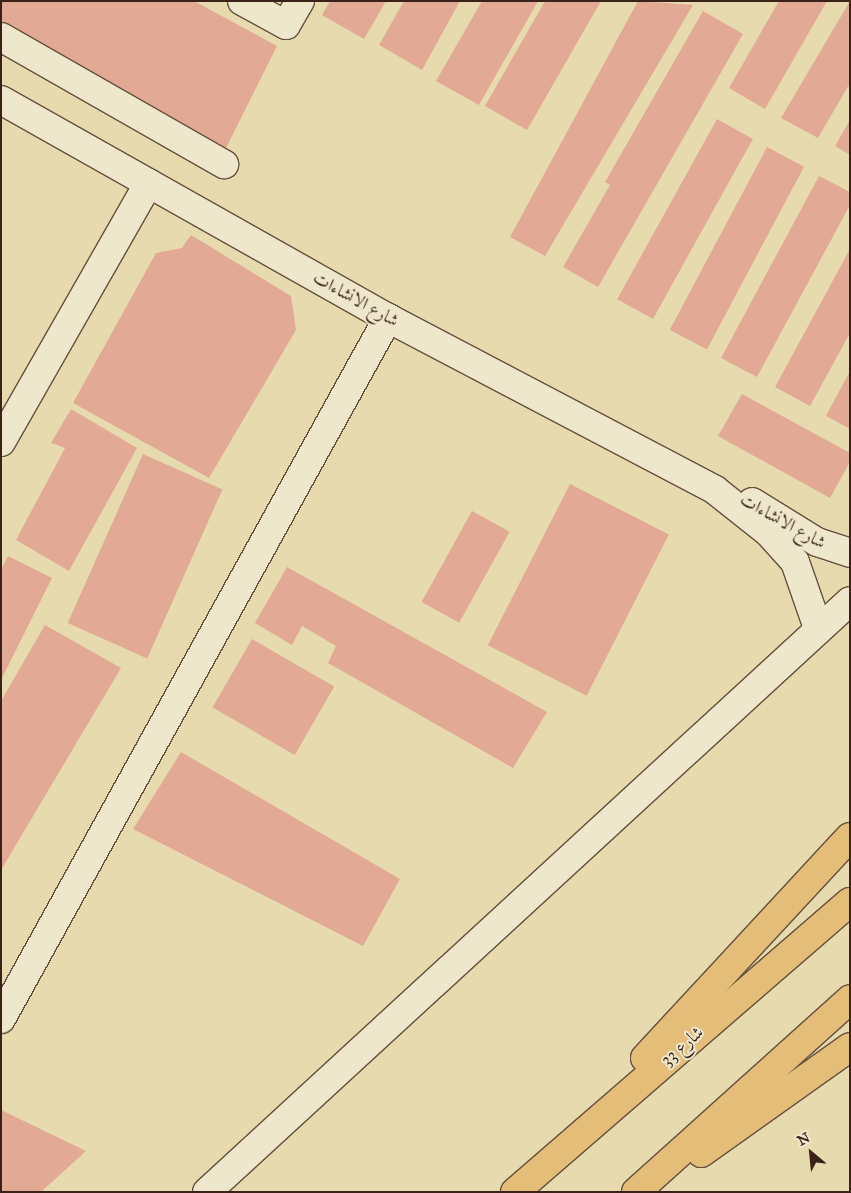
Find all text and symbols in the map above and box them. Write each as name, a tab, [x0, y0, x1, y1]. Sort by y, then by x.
street label: شارع الانشاءات	[309, 267, 403, 331]
street label: شارع الانشاءات	[736, 489, 830, 553]
street label: شارع 33	[656, 1022, 708, 1070]
north arrow	[786, 1128, 836, 1178]
text: N	[794, 1129, 813, 1150]

